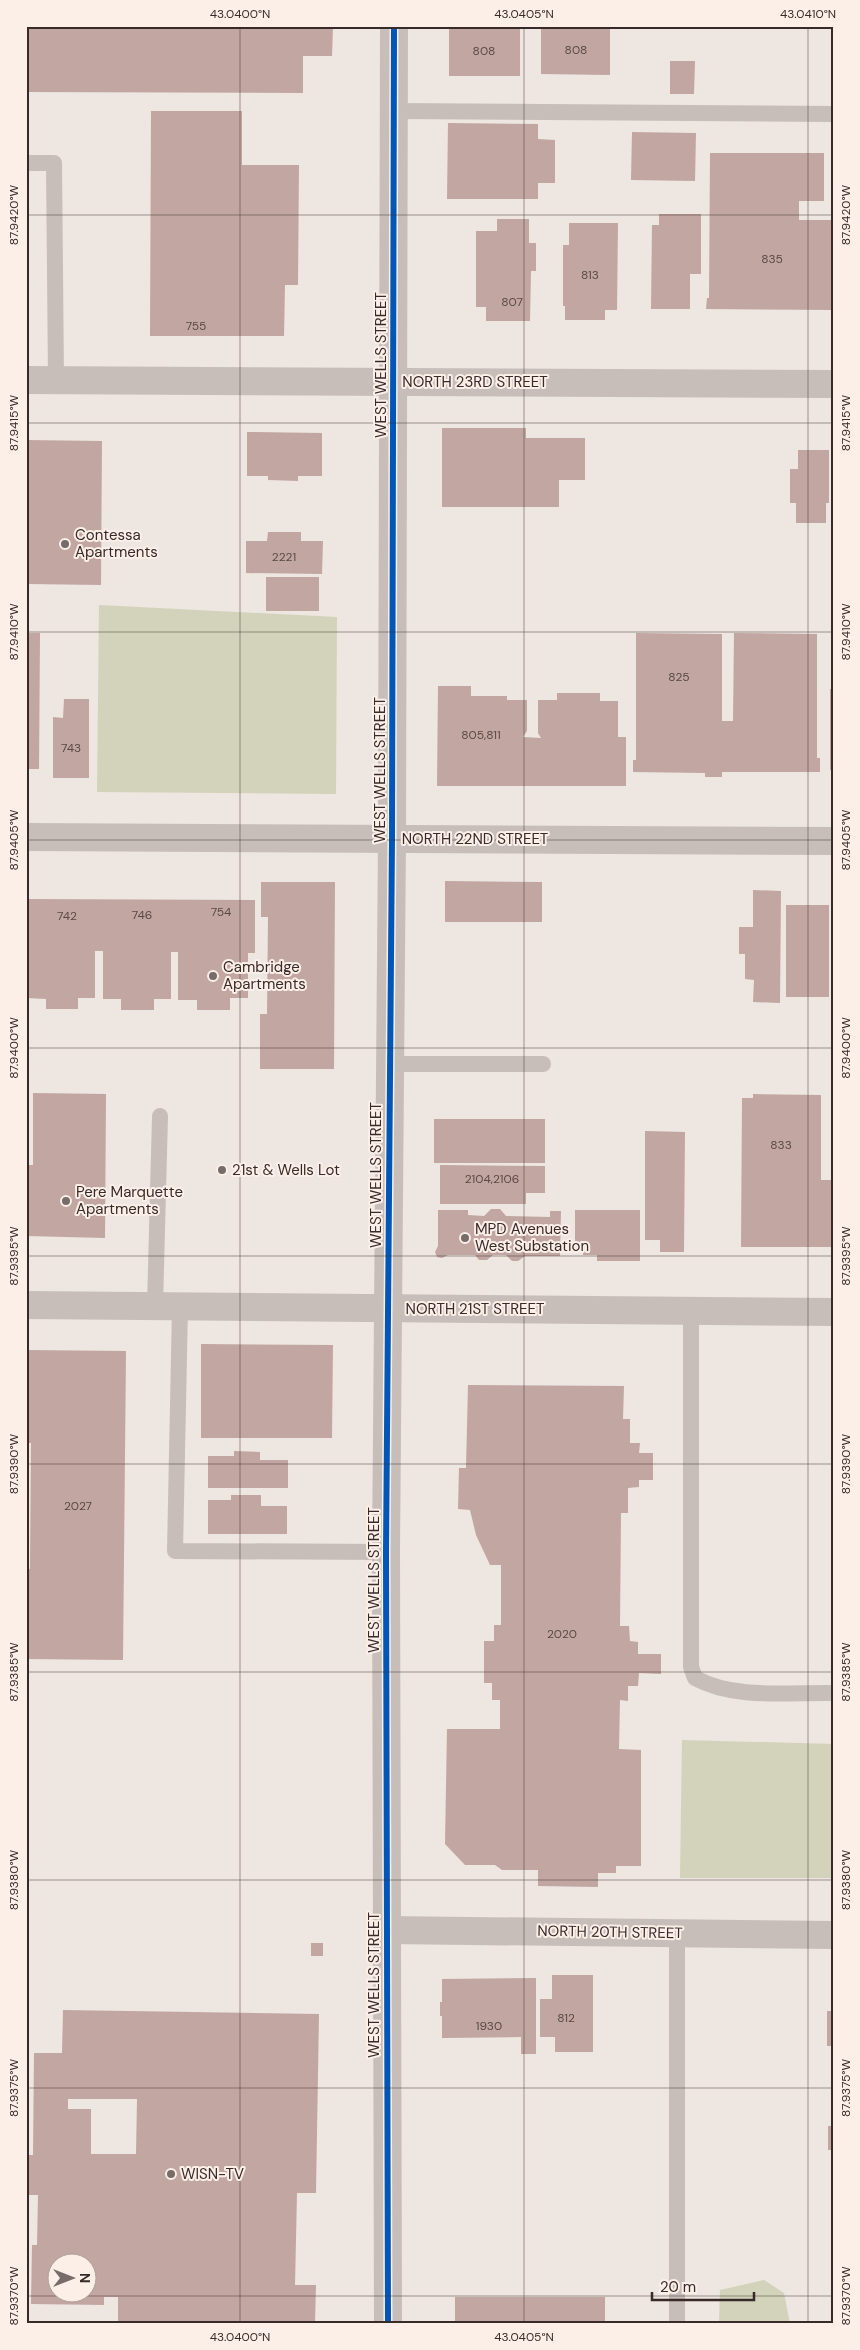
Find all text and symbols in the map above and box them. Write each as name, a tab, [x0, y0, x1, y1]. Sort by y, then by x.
text: 43.0400°N	[210, 6, 270, 22]
text: 43.0405°N	[494, 6, 554, 22]
text: 43.0410°N	[780, 6, 836, 22]
house number: 808	[565, 42, 587, 58]
house number: 808	[473, 43, 495, 59]
text: 87.9420°W	[6, 185, 22, 245]
text: 87.9420°W	[838, 185, 854, 245]
house number: 835	[761, 251, 783, 267]
house number: 813	[581, 267, 599, 283]
street label: WEST WELLS STREET	[371, 292, 391, 438]
house number: 807	[501, 294, 523, 310]
house number: 755	[186, 318, 206, 334]
street label: NORTH 23RD STREET	[402, 372, 548, 392]
text: 87.9415°W	[6, 394, 22, 451]
text: 87.9415°W	[838, 394, 854, 451]
place label: Contessa Apartments	[75, 525, 158, 562]
marker: Contessa Apartments	[59, 538, 71, 550]
house number: 2221	[272, 549, 296, 565]
text: 87.9410°W	[6, 603, 22, 661]
text: 87.9410°W	[838, 603, 854, 661]
house number: 825	[668, 669, 690, 685]
street label: WEST WELLS STREET	[370, 697, 390, 843]
house number: 805,811	[461, 727, 501, 743]
house number: 743	[61, 740, 81, 756]
text: 87.9405°W	[6, 809, 22, 870]
text: 87.9405°W	[838, 809, 854, 870]
street label: NORTH 22ND STREET	[402, 829, 548, 849]
house number: 754	[211, 904, 231, 920]
house number: 746	[132, 907, 152, 923]
house number: 742	[57, 908, 77, 924]
place label: Cambridge Apartments	[223, 957, 306, 994]
marker: Cambridge Apartments	[207, 970, 219, 982]
text: 87.9400°W	[6, 1017, 22, 1079]
text: 87.9400°W	[838, 1017, 854, 1079]
street label: WEST WELLS STREET	[366, 1102, 386, 1248]
house number: 833	[770, 1137, 792, 1153]
place label: 21st & Wells Lot	[232, 1160, 340, 1180]
marker: 21st & Wells Lot	[216, 1164, 228, 1176]
house number: 2104,2106	[465, 1171, 519, 1187]
place label: Pere Marquette Apartments	[76, 1182, 183, 1219]
marker: Pere Marquette Apartments	[60, 1195, 72, 1207]
place label: MPD Avenues West Substation	[475, 1219, 589, 1256]
text: 87.9395°W	[6, 1226, 22, 1286]
text: 87.9395°W	[838, 1226, 854, 1286]
marker: MPD Avenues West Substation	[459, 1232, 471, 1244]
street label: NORTH 21ST STREET	[406, 1299, 544, 1319]
text: 87.9390°W	[6, 1434, 22, 1494]
text: 87.9390°W	[838, 1434, 854, 1494]
house number: 2027	[64, 1498, 92, 1514]
street label: WEST WELLS STREET	[364, 1507, 384, 1653]
house number: 2020	[547, 1626, 577, 1642]
text: 87.9385°W	[6, 1642, 22, 1702]
text: 87.9385°W	[838, 1642, 854, 1702]
text: 87.9380°W	[6, 1849, 22, 1910]
text: 87.9380°W	[838, 1849, 854, 1910]
street label: WEST WELLS STREET	[364, 1912, 384, 2058]
street label: NORTH 20TH STREET	[537, 1921, 683, 1943]
house number: 812	[557, 2010, 575, 2026]
house number: 1930	[476, 2018, 502, 2034]
text: 87.9375°W	[6, 2059, 22, 2117]
text: 87.9375°W	[838, 2059, 854, 2117]
place label: WISN-TV	[181, 2164, 244, 2184]
marker: WISN-TV	[165, 2168, 177, 2180]
north arrow	[48, 2252, 98, 2302]
text: 87.9370°W	[6, 2266, 22, 2326]
text: 87.9370°W	[838, 2266, 854, 2326]
scale bar	[652, 2270, 755, 2302]
text: N	[76, 2273, 94, 2283]
text: 20 m	[660, 2277, 696, 2297]
text: 43.0400°N	[210, 2329, 270, 2345]
text: 43.0405°N	[494, 2329, 554, 2345]

